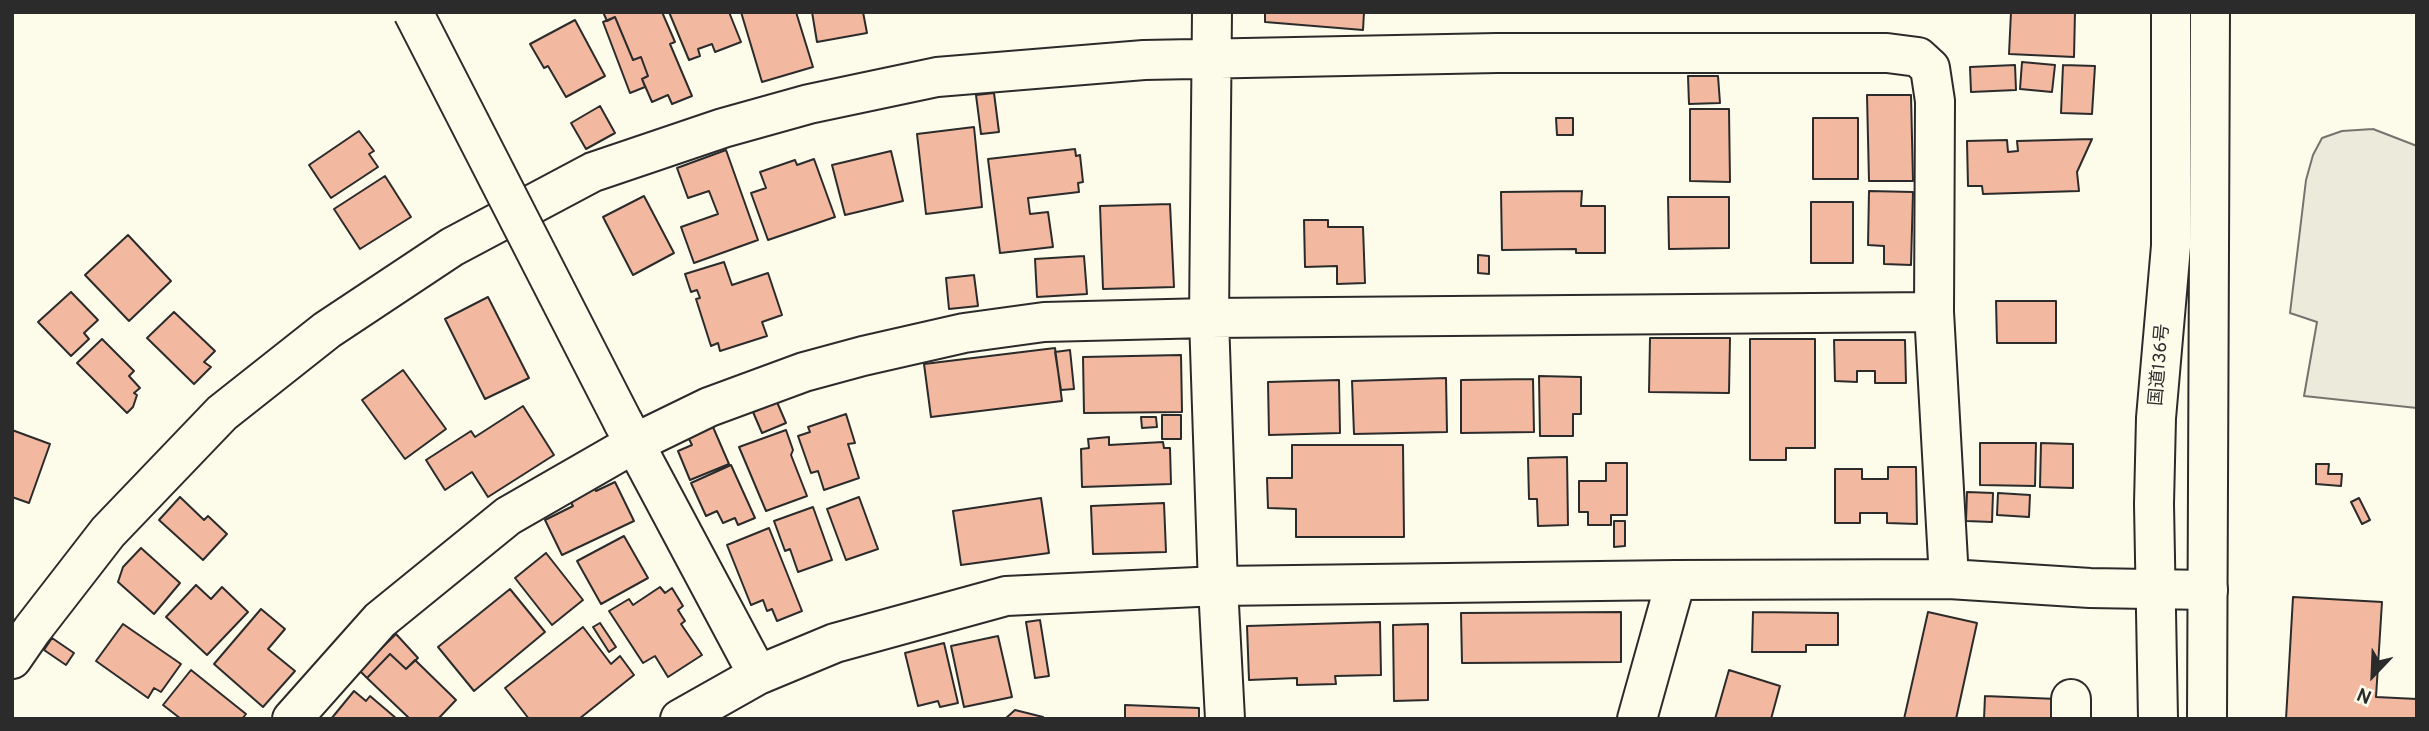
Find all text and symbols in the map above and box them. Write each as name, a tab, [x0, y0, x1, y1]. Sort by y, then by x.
street label: 国道136号	[2147, 323, 2175, 407]
north arrow	[2338, 640, 2408, 710]
text: N	[2354, 681, 2376, 708]

